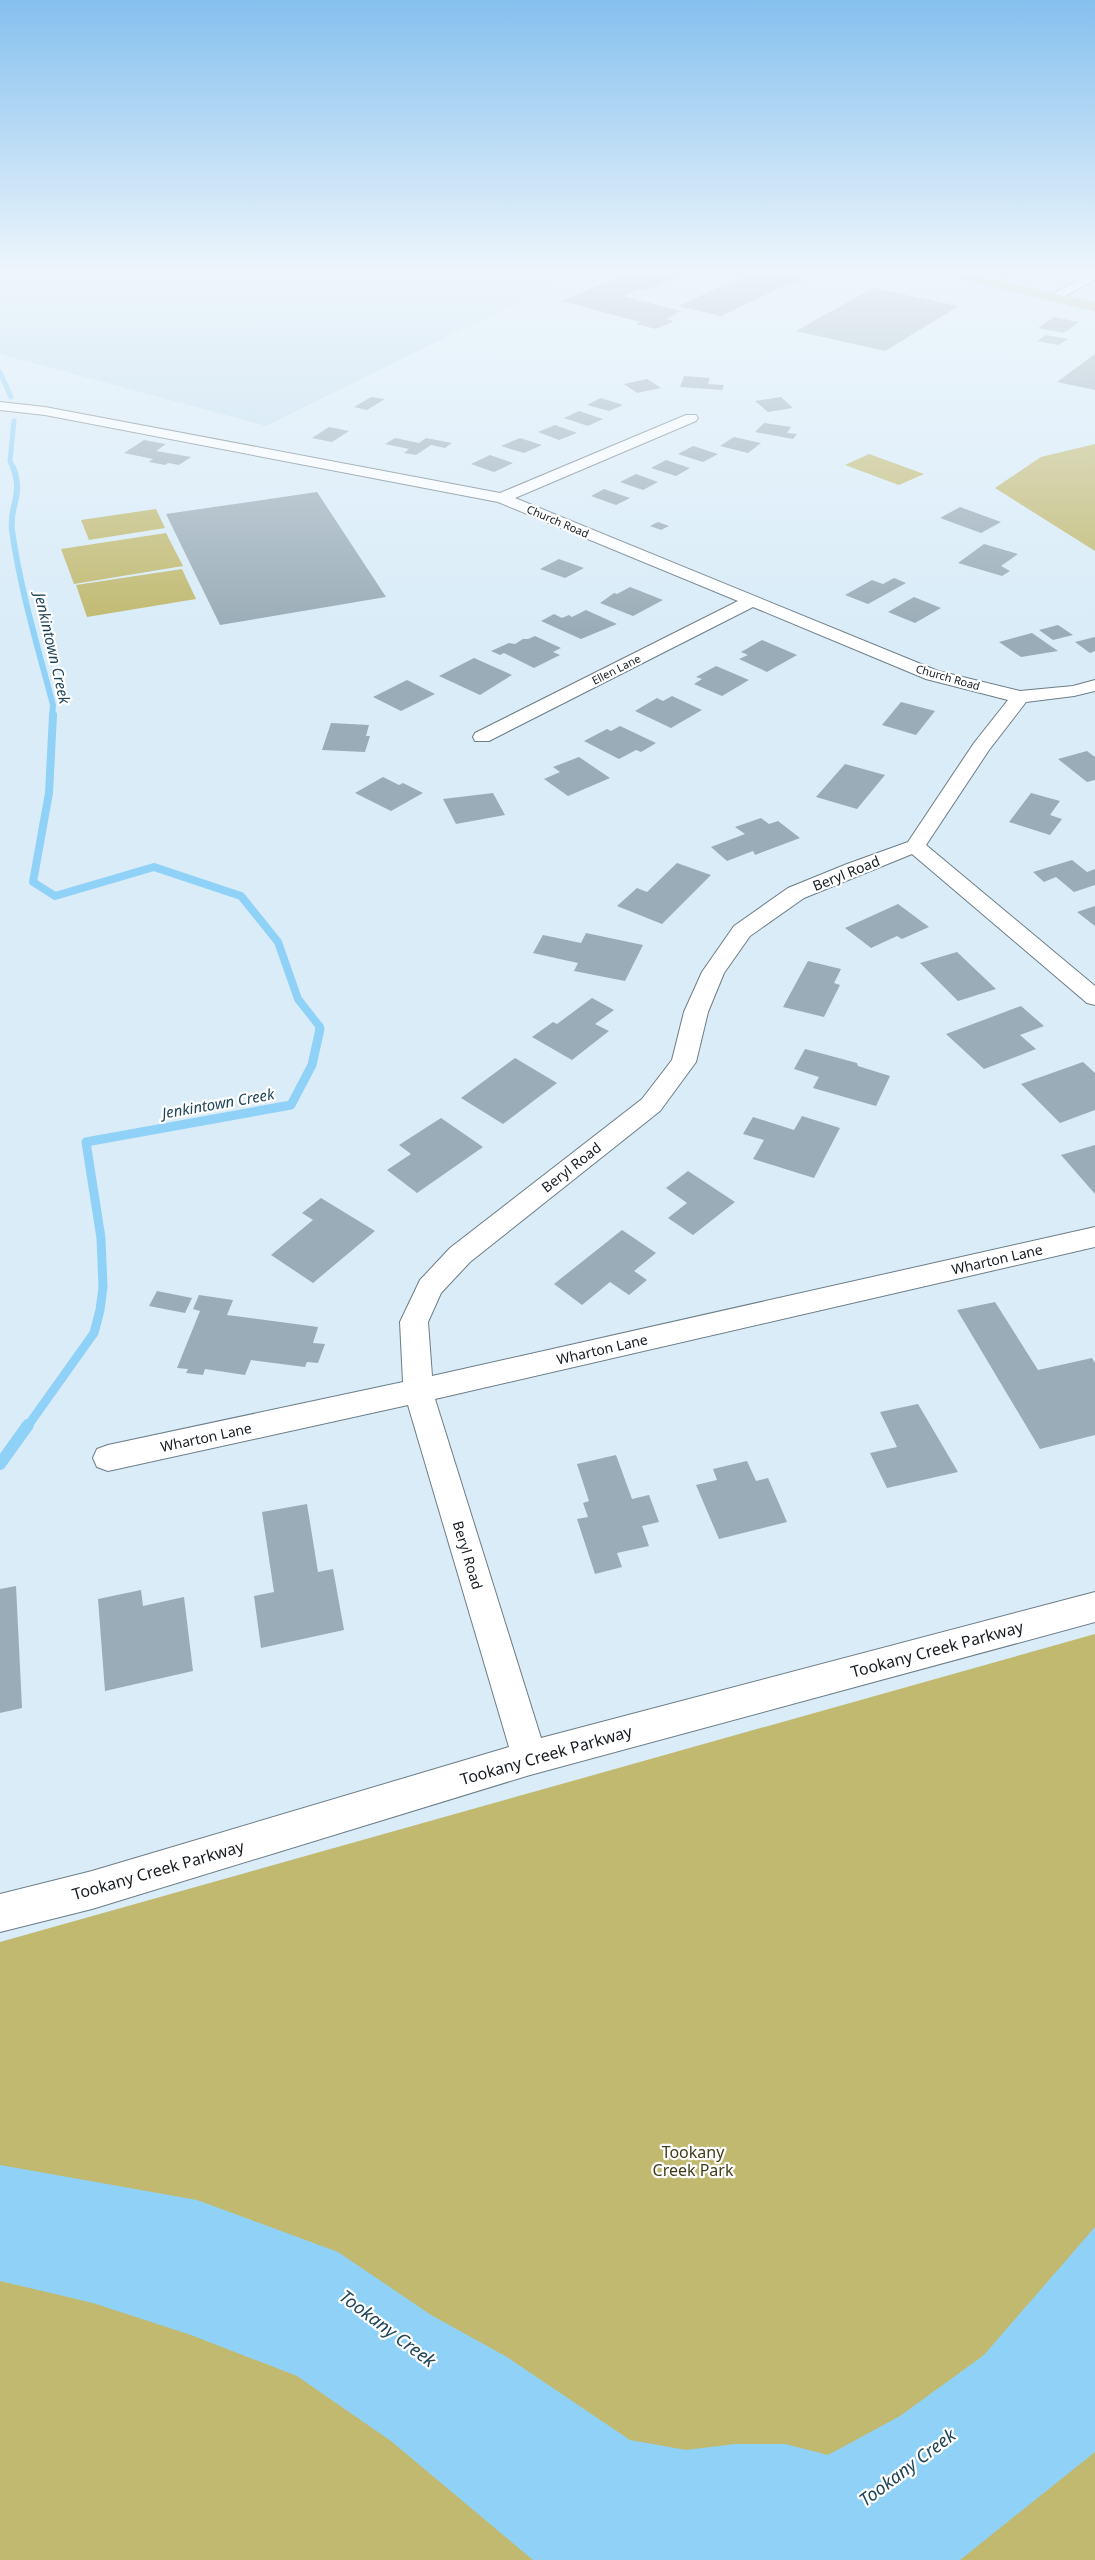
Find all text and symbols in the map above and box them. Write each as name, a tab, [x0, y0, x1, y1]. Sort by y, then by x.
street label: Church Road	[525, 501, 591, 541]
water label: Jenkintown Creek	[30, 587, 76, 706]
street label: Ellen Lane	[589, 650, 643, 688]
street label: Church Road	[914, 661, 982, 693]
street label: Beryl Road	[810, 851, 882, 895]
water label: Jenkintown Creek	[157, 1083, 276, 1123]
street label: Beryl Road	[537, 1138, 605, 1196]
street label: Wharton Lane	[950, 1239, 1044, 1279]
street label: Wharton Lane	[555, 1329, 649, 1369]
street label: Wharton Lane	[159, 1418, 253, 1456]
street label: Beryl Road	[449, 1518, 487, 1592]
street label: Tookany Creek Parkway	[848, 1615, 1026, 1683]
street label: Tookany Creek Parkway	[458, 1720, 635, 1790]
street label: Tookany Creek Parkway	[70, 1835, 247, 1905]
park label: Tookany Creek Park	[653, 2141, 734, 2181]
water label: Tookany Creek	[335, 2284, 442, 2373]
water label: Tookany Creek	[854, 2422, 961, 2511]

